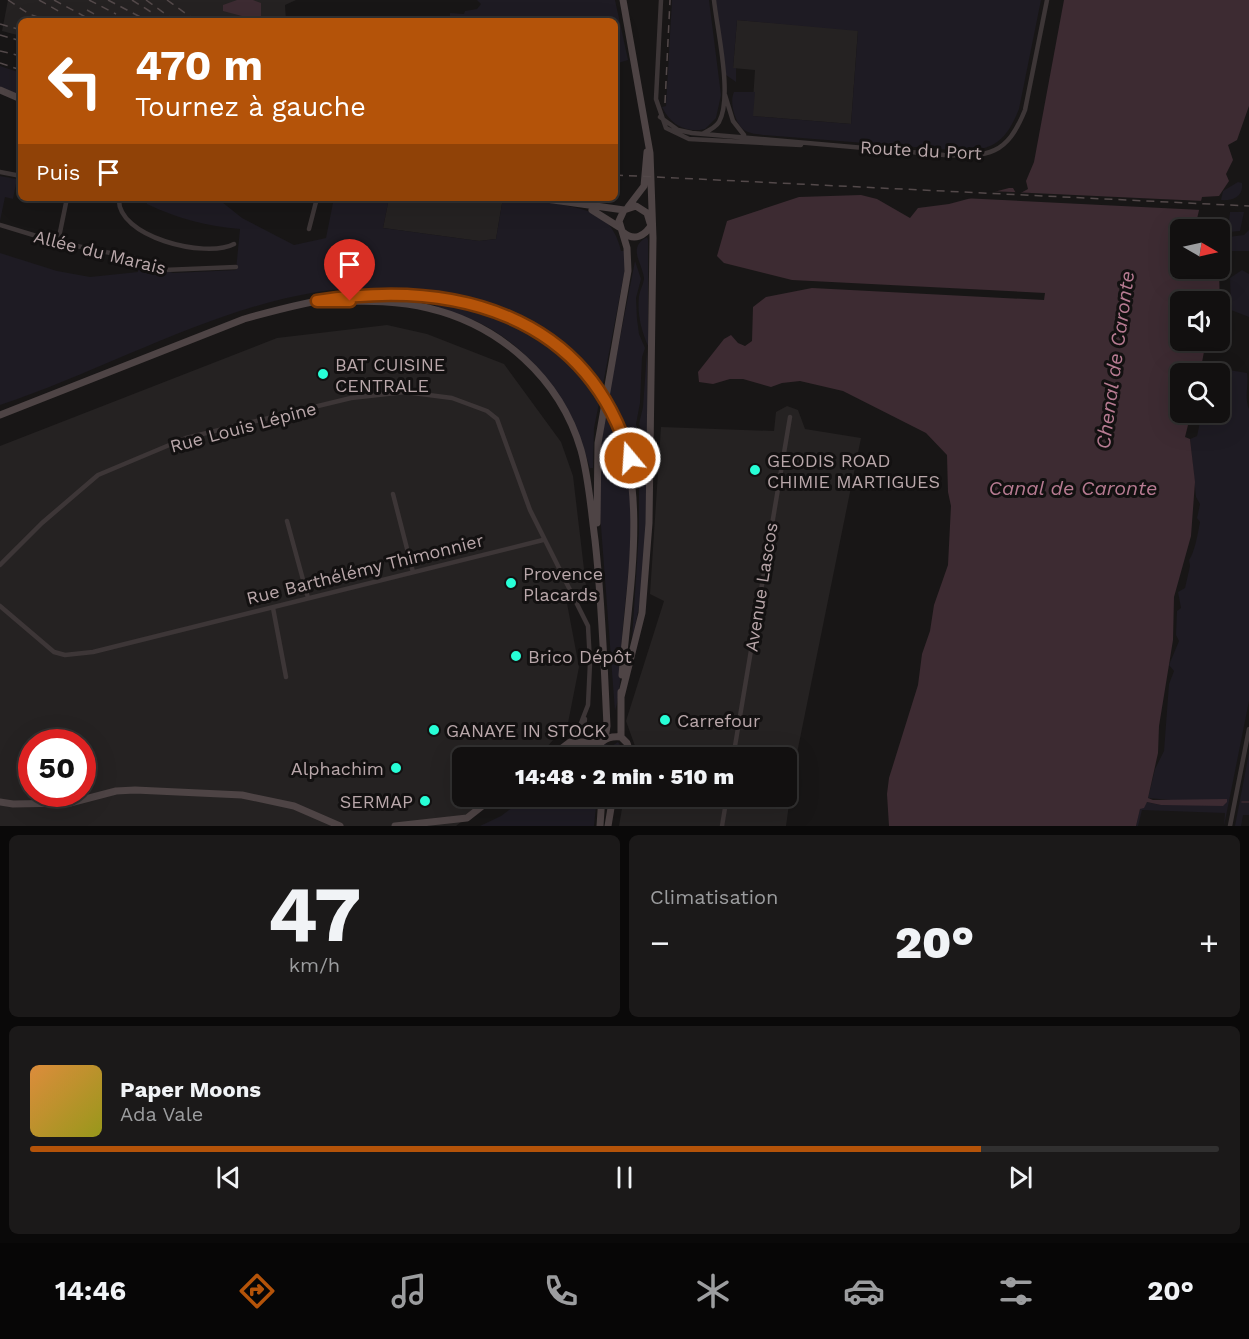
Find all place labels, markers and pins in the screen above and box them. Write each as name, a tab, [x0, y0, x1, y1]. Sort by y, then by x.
pin	[324, 239, 375, 301]
place label: BAT CUISINE CENTRALE	[335, 354, 445, 396]
marker: BAT CUISINE CENTRALE	[316, 367, 330, 381]
place label: GEODIS ROAD CHIMIE MARTIGUES	[767, 450, 940, 492]
marker: GEODIS ROAD CHIMIE MARTIGUES	[748, 463, 762, 477]
place label: Provence Placards	[523, 563, 603, 605]
marker: Provence Placards	[504, 576, 518, 590]
place label: Brico Dépôt	[528, 646, 632, 667]
marker: Brico Dépôt	[509, 649, 523, 663]
place label: Carrefour	[677, 710, 760, 731]
marker: Carrefour	[658, 713, 672, 727]
place label: GANAYE IN STOCK	[446, 720, 606, 741]
marker: GANAYE IN STOCK	[427, 723, 441, 737]
place label: Alphachim	[291, 758, 384, 779]
marker: Alphachim	[389, 761, 403, 775]
place label: SERMAP	[340, 791, 413, 812]
marker: SERMAP	[418, 794, 432, 808]

